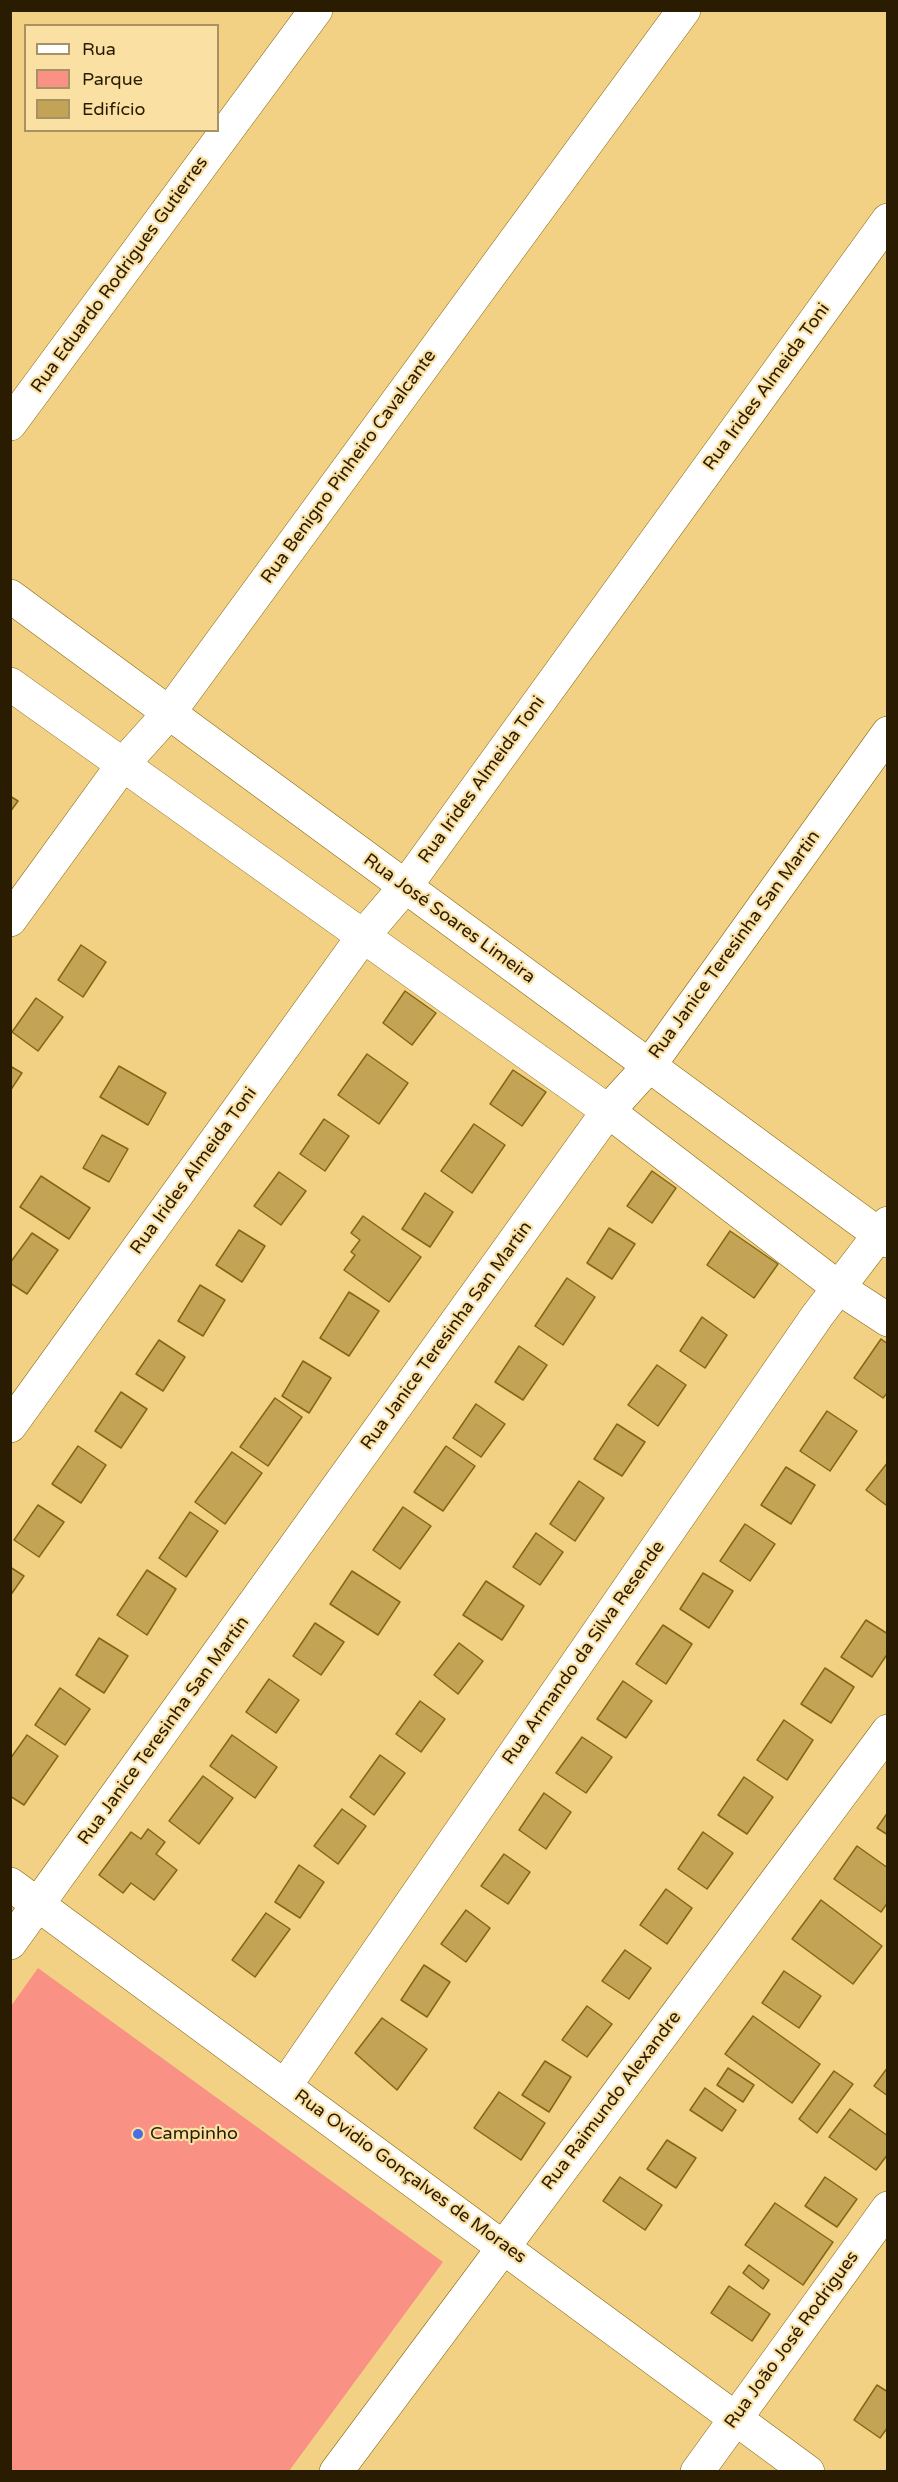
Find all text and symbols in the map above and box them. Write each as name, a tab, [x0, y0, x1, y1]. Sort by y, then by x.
legend	[24, 24, 219, 132]
text: Rua	[82, 38, 116, 60]
text: Parque	[82, 68, 143, 90]
text: Edifício	[82, 98, 145, 120]
street label: Rua Eduardo Rodrigues Gutierres	[27, 153, 213, 397]
street label: Rua Irides Almeida Toni	[699, 299, 835, 475]
street label: Rua Benigno Pinheiro Cavalcante	[257, 346, 441, 588]
street label: Rua Irides Almeida Toni	[414, 692, 550, 868]
street label: Rua Janice Teresinha San Martin	[645, 827, 825, 1063]
street label: Rua José Soares Limeira	[359, 850, 539, 988]
street label: Rua Irides Almeida Toni	[126, 1083, 262, 1259]
street label: Rua Janice Teresinha San Martin	[357, 1218, 537, 1454]
street label: Rua Armando da Silva Resende	[498, 1537, 670, 1769]
street label: Rua Janice Teresinha San Martin	[74, 1613, 254, 1849]
street label: Rua Raimundo Alexandre	[538, 2007, 686, 2195]
street label: Rua Ovidio Gonçalves de Moraes	[290, 2086, 530, 2268]
place label: Campinho	[150, 2123, 238, 2145]
marker: Campinho	[131, 2127, 145, 2141]
street label: Rua João José Rodrigues	[720, 2247, 864, 2433]

